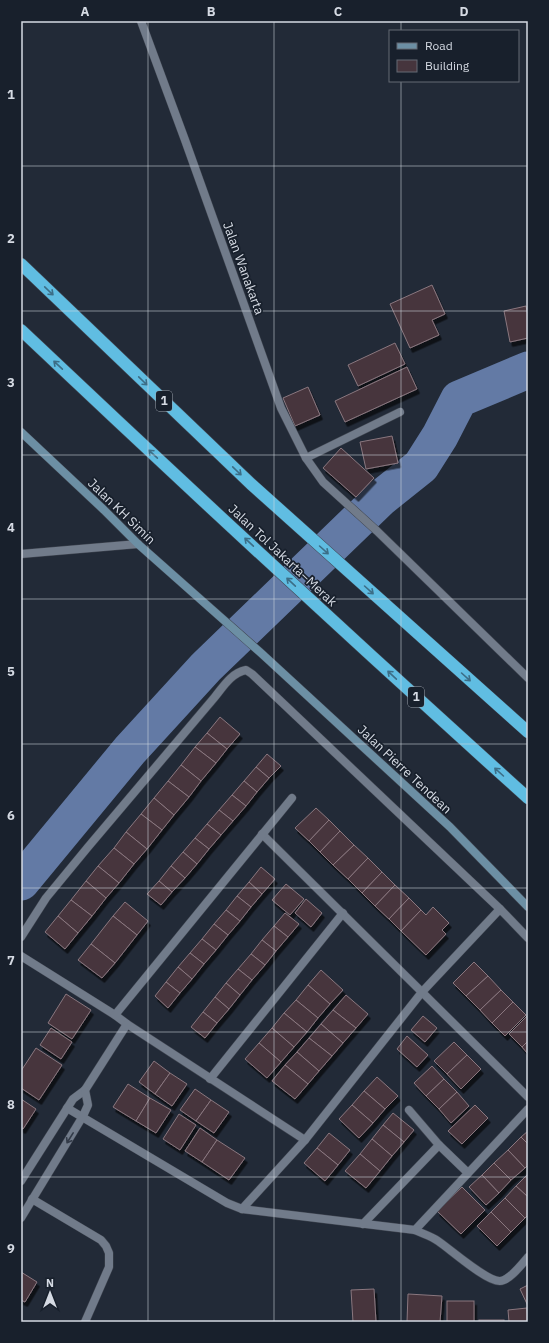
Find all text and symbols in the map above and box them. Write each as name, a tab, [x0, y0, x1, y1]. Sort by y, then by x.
text: A	[81, 3, 90, 20]
text: B	[207, 3, 216, 20]
text: C	[334, 3, 343, 20]
text: D	[459, 3, 469, 20]
legend	[389, 30, 519, 82]
text: Road	[425, 38, 453, 53]
text: Building	[425, 58, 470, 73]
text: 1	[7, 86, 15, 103]
street label: Jalan Wanakarta	[219, 220, 268, 317]
text: 2	[7, 230, 15, 247]
one-way arrow	[44, 286, 54, 296]
one-way arrow	[53, 361, 63, 370]
text: 3	[7, 374, 15, 391]
one-way arrow	[138, 376, 148, 386]
road number: 1	[156, 391, 172, 411]
one-way arrow	[148, 449, 158, 459]
one-way arrow	[232, 466, 242, 476]
street label: Jalan KH Simin	[84, 475, 159, 548]
street label: Jalan Tol Jakarta–Merak	[225, 501, 341, 610]
text: 4	[7, 519, 15, 536]
one-way arrow	[243, 538, 254, 547]
one-way arrow	[319, 545, 329, 554]
one-way arrow	[286, 577, 296, 586]
one-way arrow	[364, 585, 374, 594]
text: 5	[7, 663, 15, 680]
one-way arrow	[388, 671, 398, 680]
one-way arrow	[461, 672, 471, 681]
road number: 1	[408, 687, 424, 707]
street label: Jalan Pierre Tendean	[354, 721, 455, 817]
one-way arrow	[494, 767, 504, 777]
text: 6	[7, 807, 15, 824]
text: 7	[7, 952, 15, 969]
text: 8	[7, 1096, 15, 1113]
one-way arrow	[65, 1132, 73, 1144]
text: 9	[7, 1240, 15, 1257]
north arrow	[30, 1273, 70, 1313]
text: N	[46, 1276, 54, 1290]

